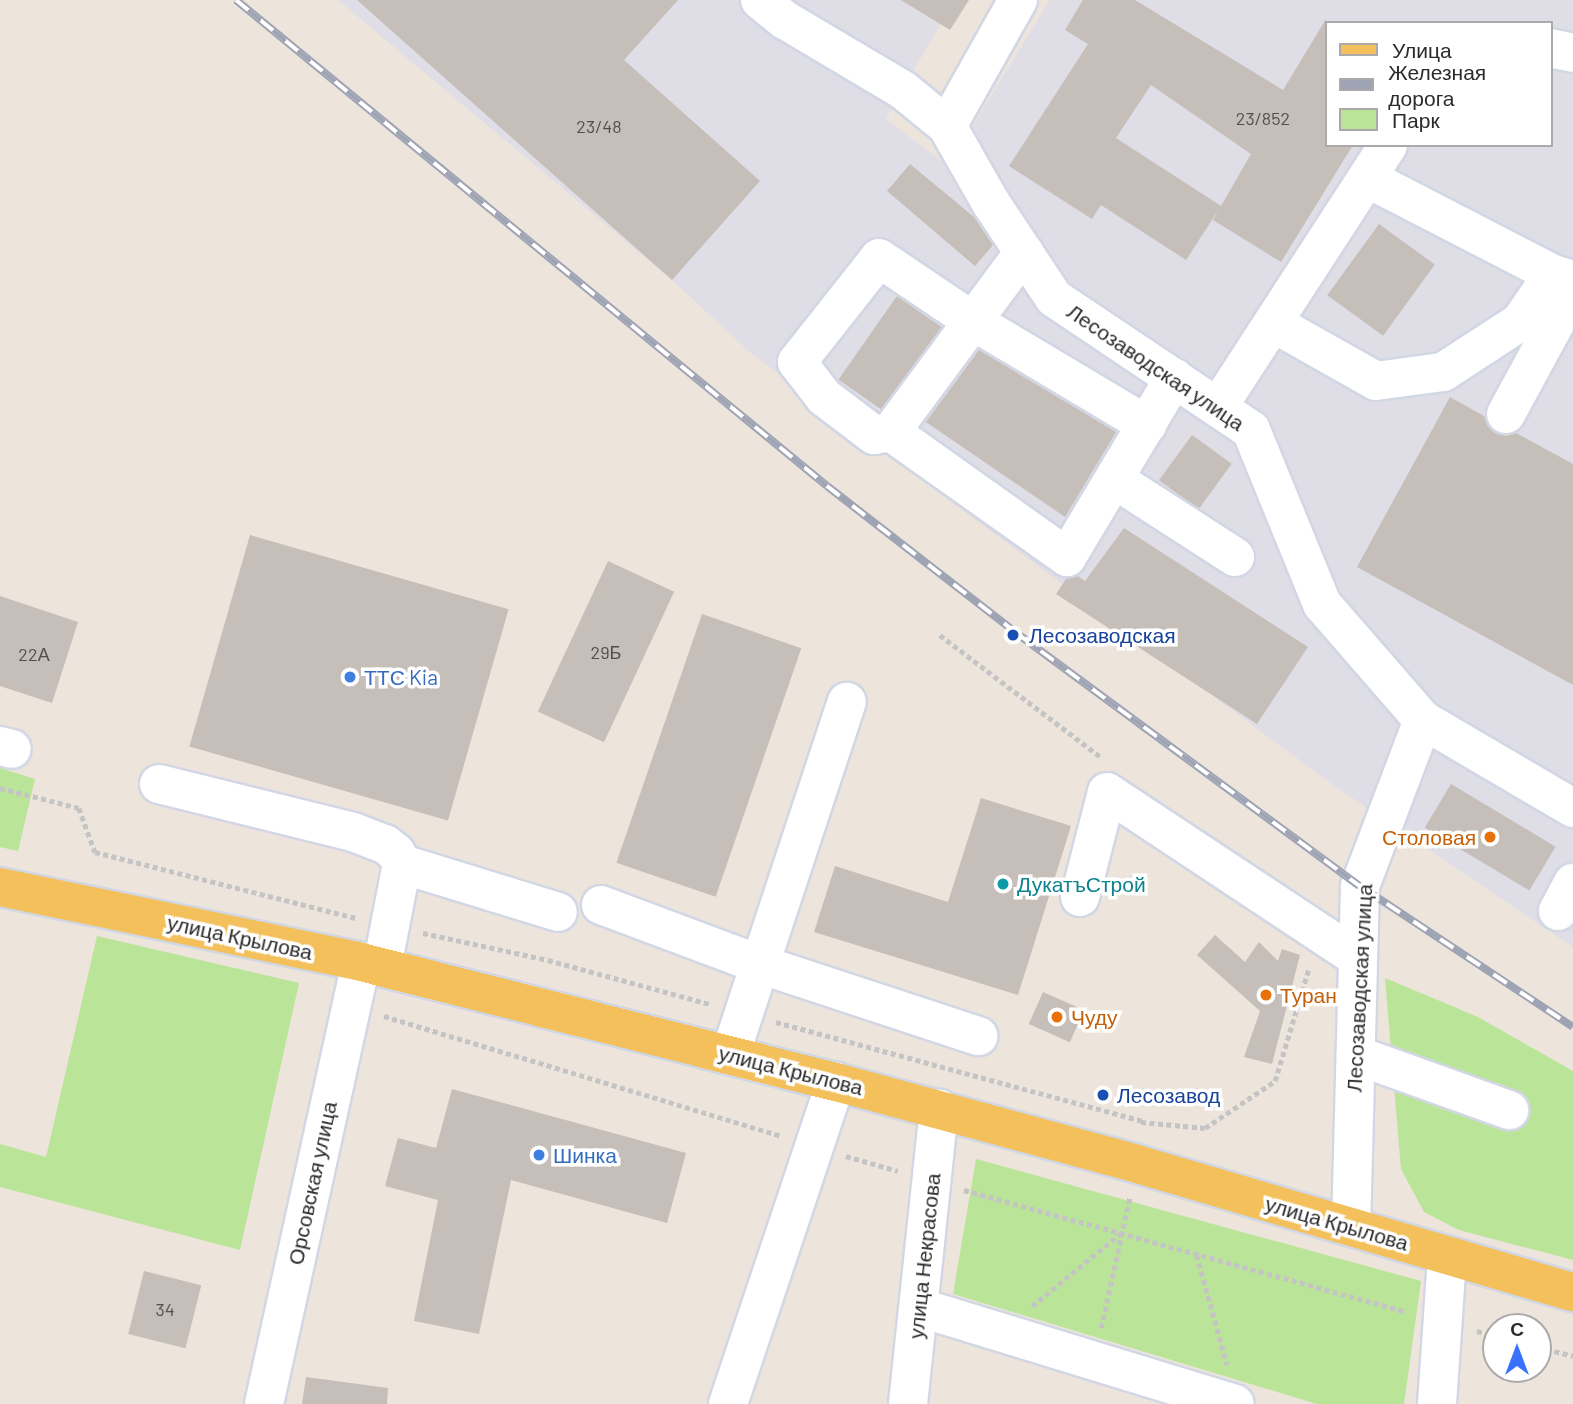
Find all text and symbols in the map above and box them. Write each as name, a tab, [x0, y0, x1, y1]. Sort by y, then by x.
legend	[1324, 21, 1552, 147]
text: Улица	[1392, 37, 1452, 62]
text: Железная дорога	[1388, 59, 1486, 110]
house number: 23/852	[1236, 107, 1290, 129]
text: Парк	[1392, 107, 1440, 132]
house number: 23/48	[576, 115, 622, 137]
street label: Лесозаводская улица	[1063, 298, 1249, 436]
place label: Лесозаводская	[1029, 622, 1176, 648]
marker: Лесозаводская	[1003, 625, 1023, 645]
house number: 29Б	[591, 641, 621, 663]
house number: 22А	[18, 643, 50, 665]
place label: ТТС Kia	[364, 664, 438, 690]
marker: ТТС Kia	[342, 669, 358, 685]
place label: Столовая	[1382, 824, 1476, 850]
marker: Столовая	[1482, 829, 1498, 845]
place label: ДукатъСтрой	[1017, 871, 1146, 897]
marker: ДукатъСтрой	[995, 876, 1011, 892]
street label: Лесозаводская улица	[1341, 883, 1377, 1093]
street label: улица Крылова	[165, 909, 315, 965]
place label: Туран	[1280, 982, 1337, 1008]
marker: Туран	[1258, 987, 1274, 1003]
place label: Чуду	[1071, 1004, 1118, 1030]
marker: Чуду	[1049, 1009, 1065, 1025]
street label: улица Крылова	[716, 1040, 866, 1100]
place label: Лесозавод	[1117, 1082, 1220, 1108]
marker: Лесозавод	[1095, 1087, 1111, 1103]
street label: Орсовская улица	[282, 1099, 342, 1267]
place label: Шинка	[553, 1142, 617, 1168]
marker: Шинка	[531, 1147, 547, 1163]
street label: улица Некрасова	[903, 1172, 945, 1340]
street label: улица Крылова	[1263, 1191, 1411, 1255]
house number: 34	[155, 1298, 175, 1320]
north arrow	[1482, 1313, 1552, 1383]
text: С	[1510, 1317, 1524, 1340]

